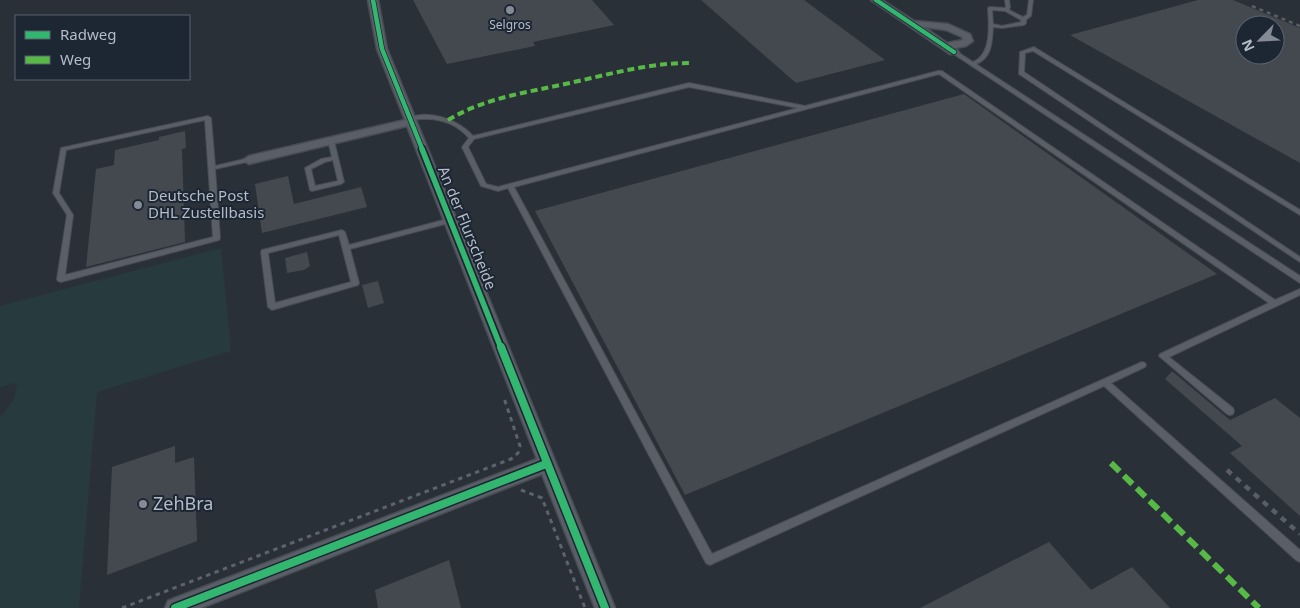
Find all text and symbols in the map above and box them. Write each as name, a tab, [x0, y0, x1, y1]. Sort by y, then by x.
marker: Selgros	[504, 4, 516, 16]
legend	[15, 15, 190, 80]
north arrow	[1235, 15, 1285, 65]
place label: Selgros	[489, 16, 531, 33]
text: Radweg	[60, 24, 116, 44]
text: N	[1237, 36, 1259, 55]
text: Weg	[60, 49, 91, 69]
street label: An der Flurscheide	[434, 163, 502, 292]
place label: Deutsche Post DHL Zustellbasis	[148, 185, 264, 222]
marker: Deutsche Post DHL Zustellbasis	[132, 199, 144, 211]
place label: ZehBra	[153, 491, 213, 515]
marker: ZehBra	[137, 498, 149, 510]

